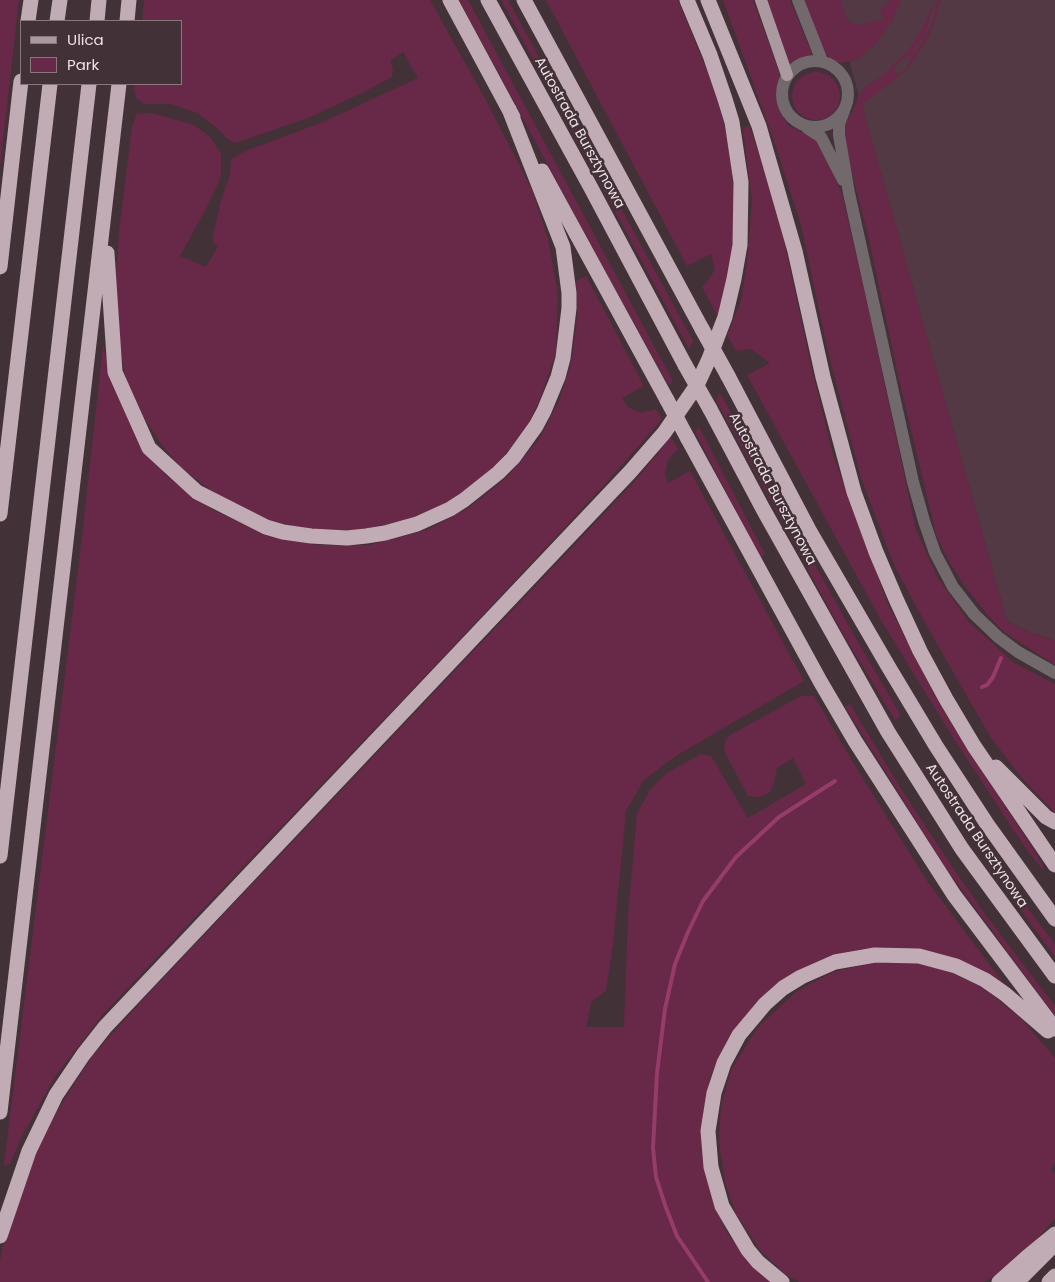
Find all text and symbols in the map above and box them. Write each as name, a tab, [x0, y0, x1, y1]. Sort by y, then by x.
legend	[20, 20, 182, 85]
text: Ulica	[67, 29, 104, 50]
text: Park	[67, 54, 99, 75]
street label: Autostrada Bursztynowa	[530, 54, 628, 212]
street label: Autostrada Bursztynowa	[725, 410, 819, 568]
street label: Autostrada Bursztynowa	[921, 761, 1031, 911]

